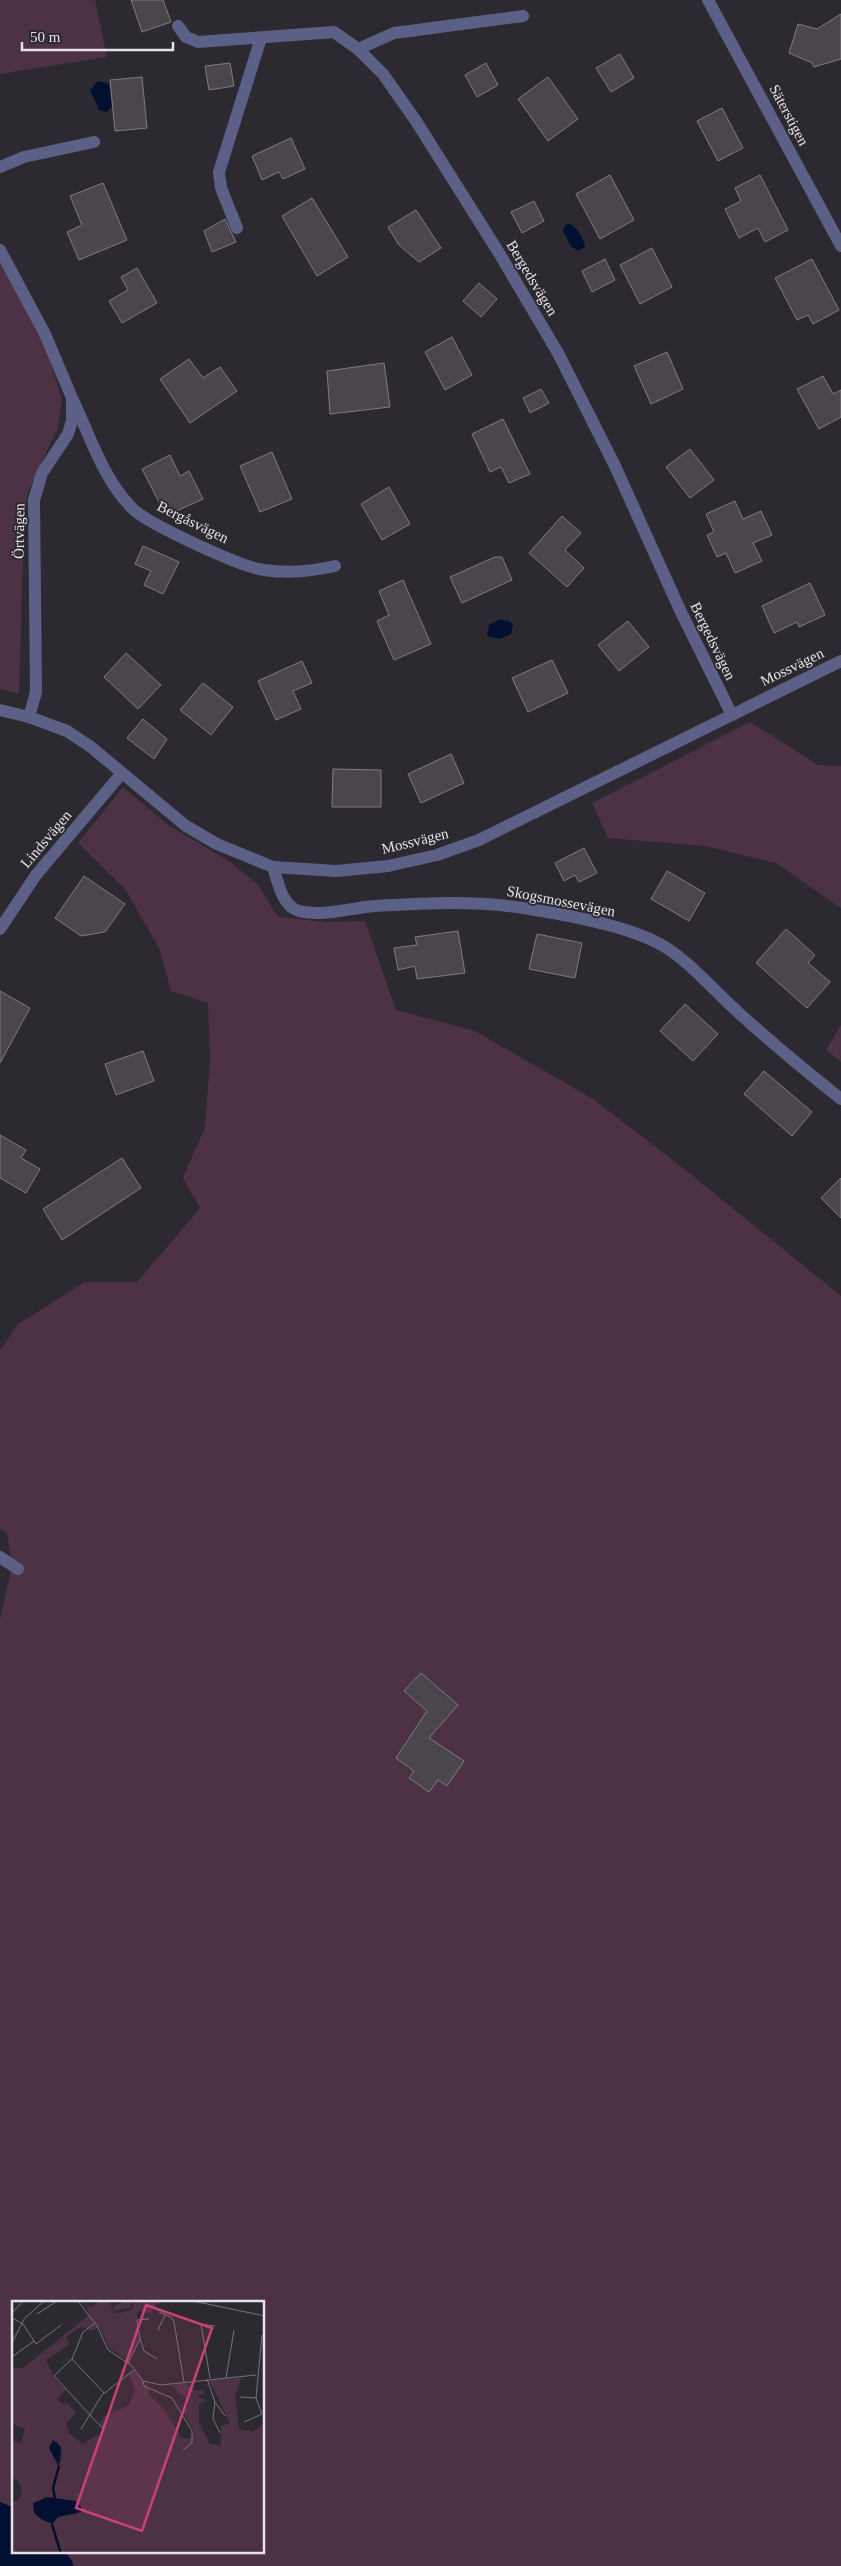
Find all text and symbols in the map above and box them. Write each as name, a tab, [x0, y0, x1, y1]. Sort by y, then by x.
scale bar	[22, 20, 174, 52]
text: 50 m	[30, 29, 61, 45]
street label: Säterstigen	[766, 82, 812, 149]
street label: Bergedsvägen	[503, 238, 561, 319]
street label: Bergåsvägen	[155, 498, 232, 546]
street label: Örtvägen	[11, 502, 27, 559]
street label: Bergedsvägen	[687, 599, 739, 683]
street label: Mossvägen	[758, 645, 827, 689]
street label: Lindsvägen	[17, 807, 75, 871]
street label: Mossvägen	[380, 825, 451, 857]
street label: Skogsmossevägen	[505, 883, 617, 919]
inset map	[12, 2301, 265, 2554]

